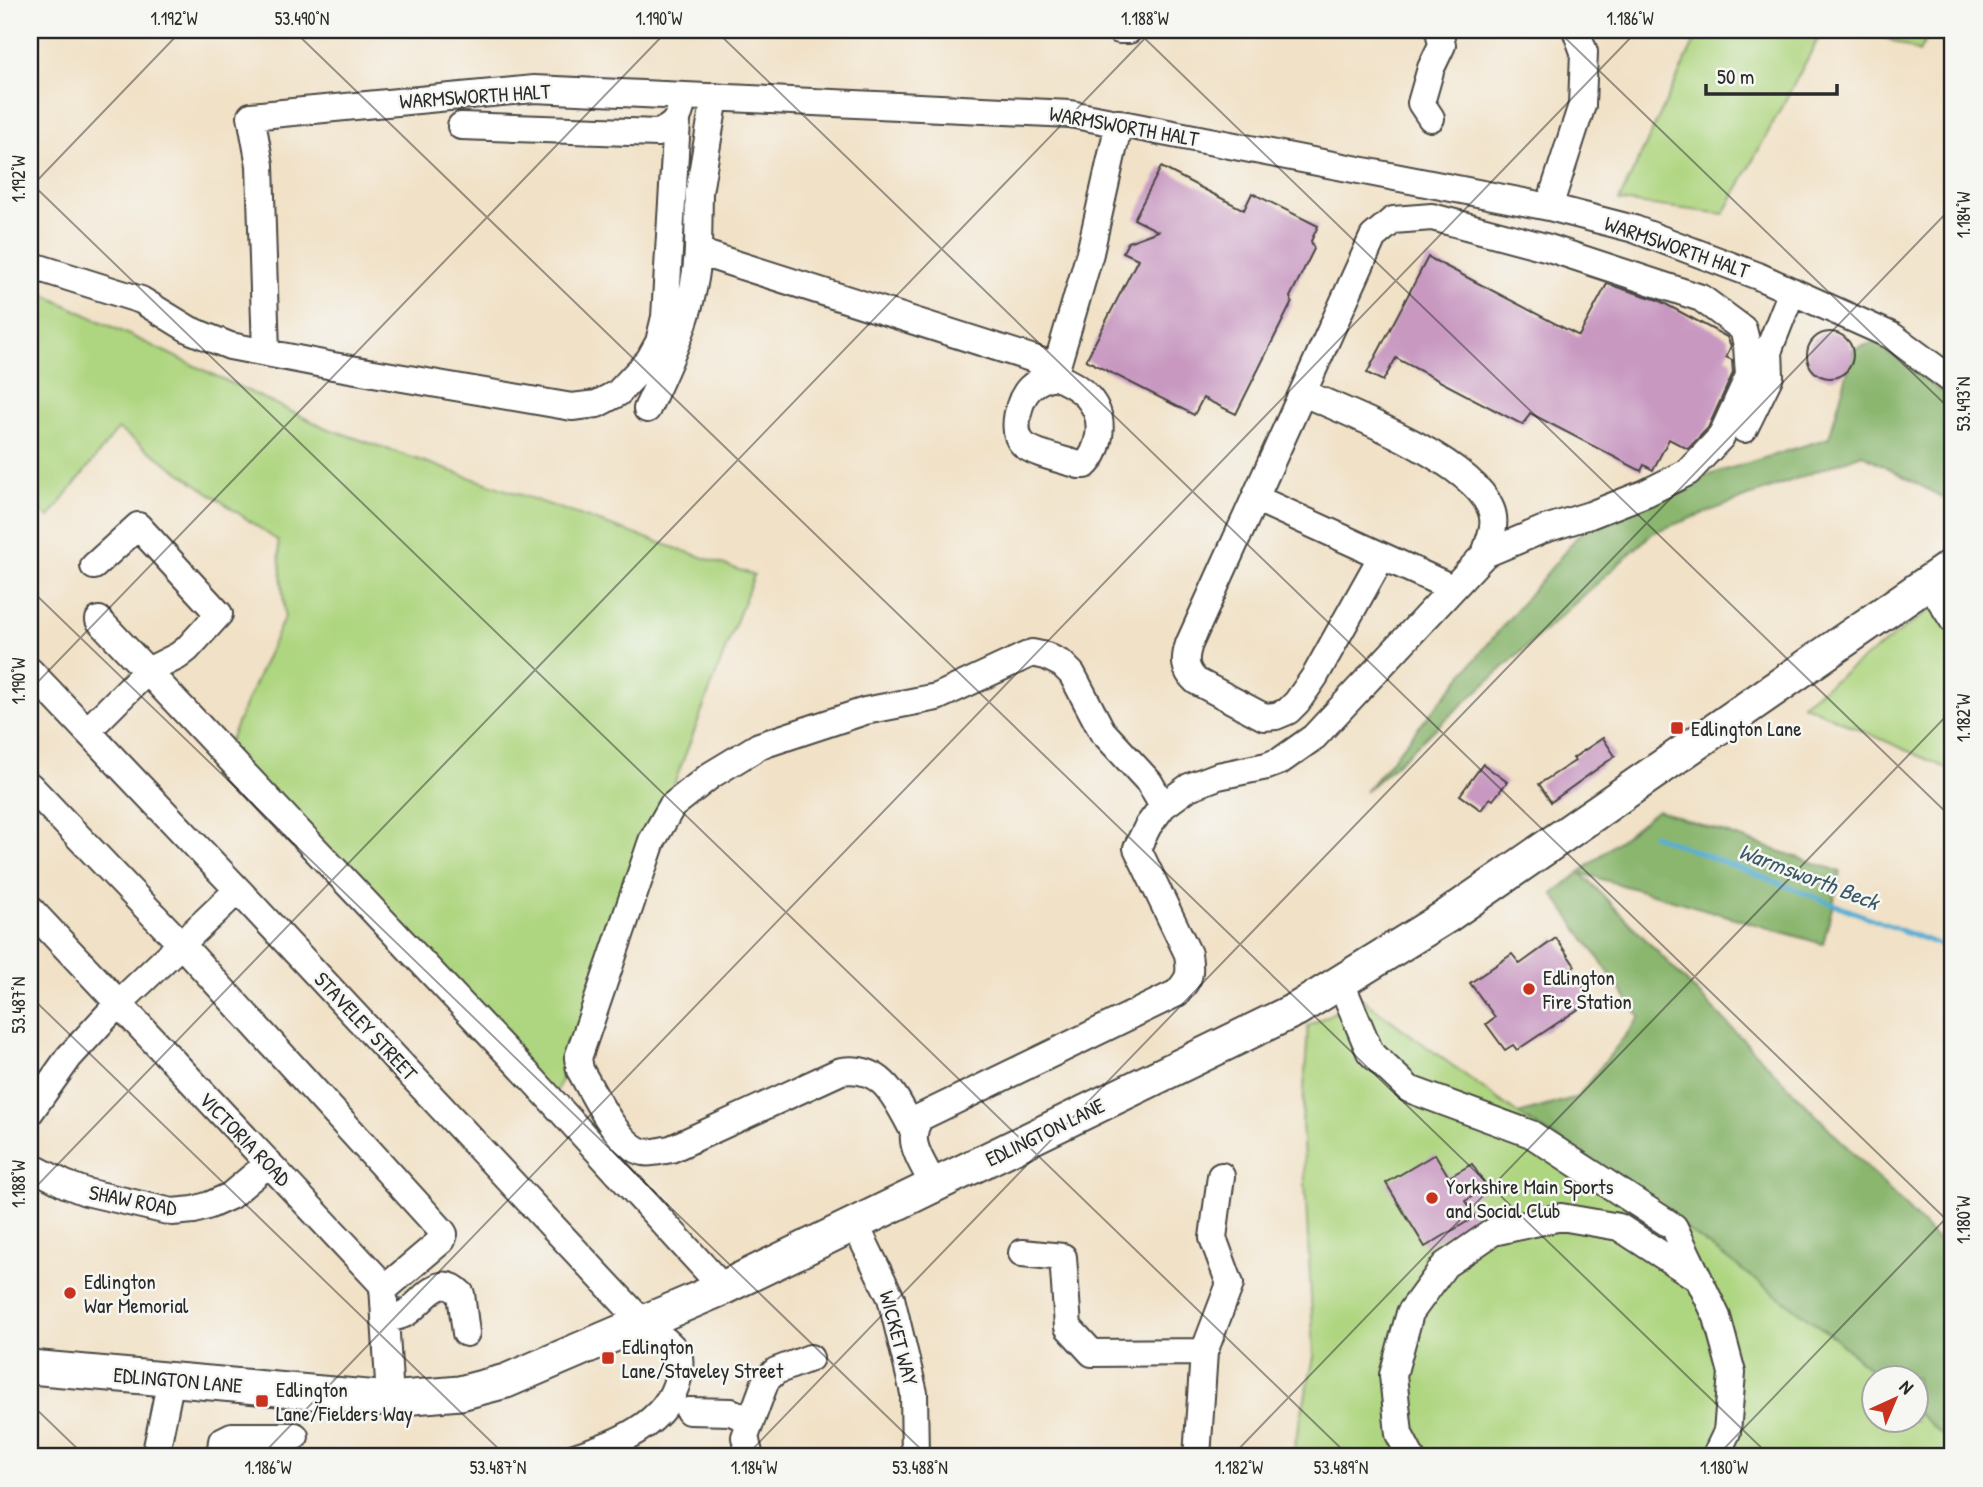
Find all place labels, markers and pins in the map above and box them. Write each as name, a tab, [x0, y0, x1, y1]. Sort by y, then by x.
place label: Edlington Lane	[1691, 714, 1802, 743]
marker: Edlington Lane	[1669, 720, 1685, 736]
place label: Edlington Fire Station	[1542, 963, 1632, 1016]
marker: Edlington Fire Station	[1521, 981, 1537, 997]
place label: Yorkshire Main Sports and Social Club	[1446, 1172, 1614, 1225]
marker: Yorkshire Main Sports and Social Club	[1424, 1190, 1440, 1206]
place label: Edlington War Memorial	[84, 1267, 189, 1320]
marker: Edlington War Memorial	[62, 1285, 78, 1301]
place label: Edlington Lane/Staveley Street	[622, 1332, 784, 1385]
marker: Edlington Lane/Staveley Street	[600, 1350, 616, 1366]
place label: Edlington Lane/Fielders Way	[276, 1375, 413, 1428]
marker: Edlington Lane/Fielders Way	[254, 1393, 270, 1409]

